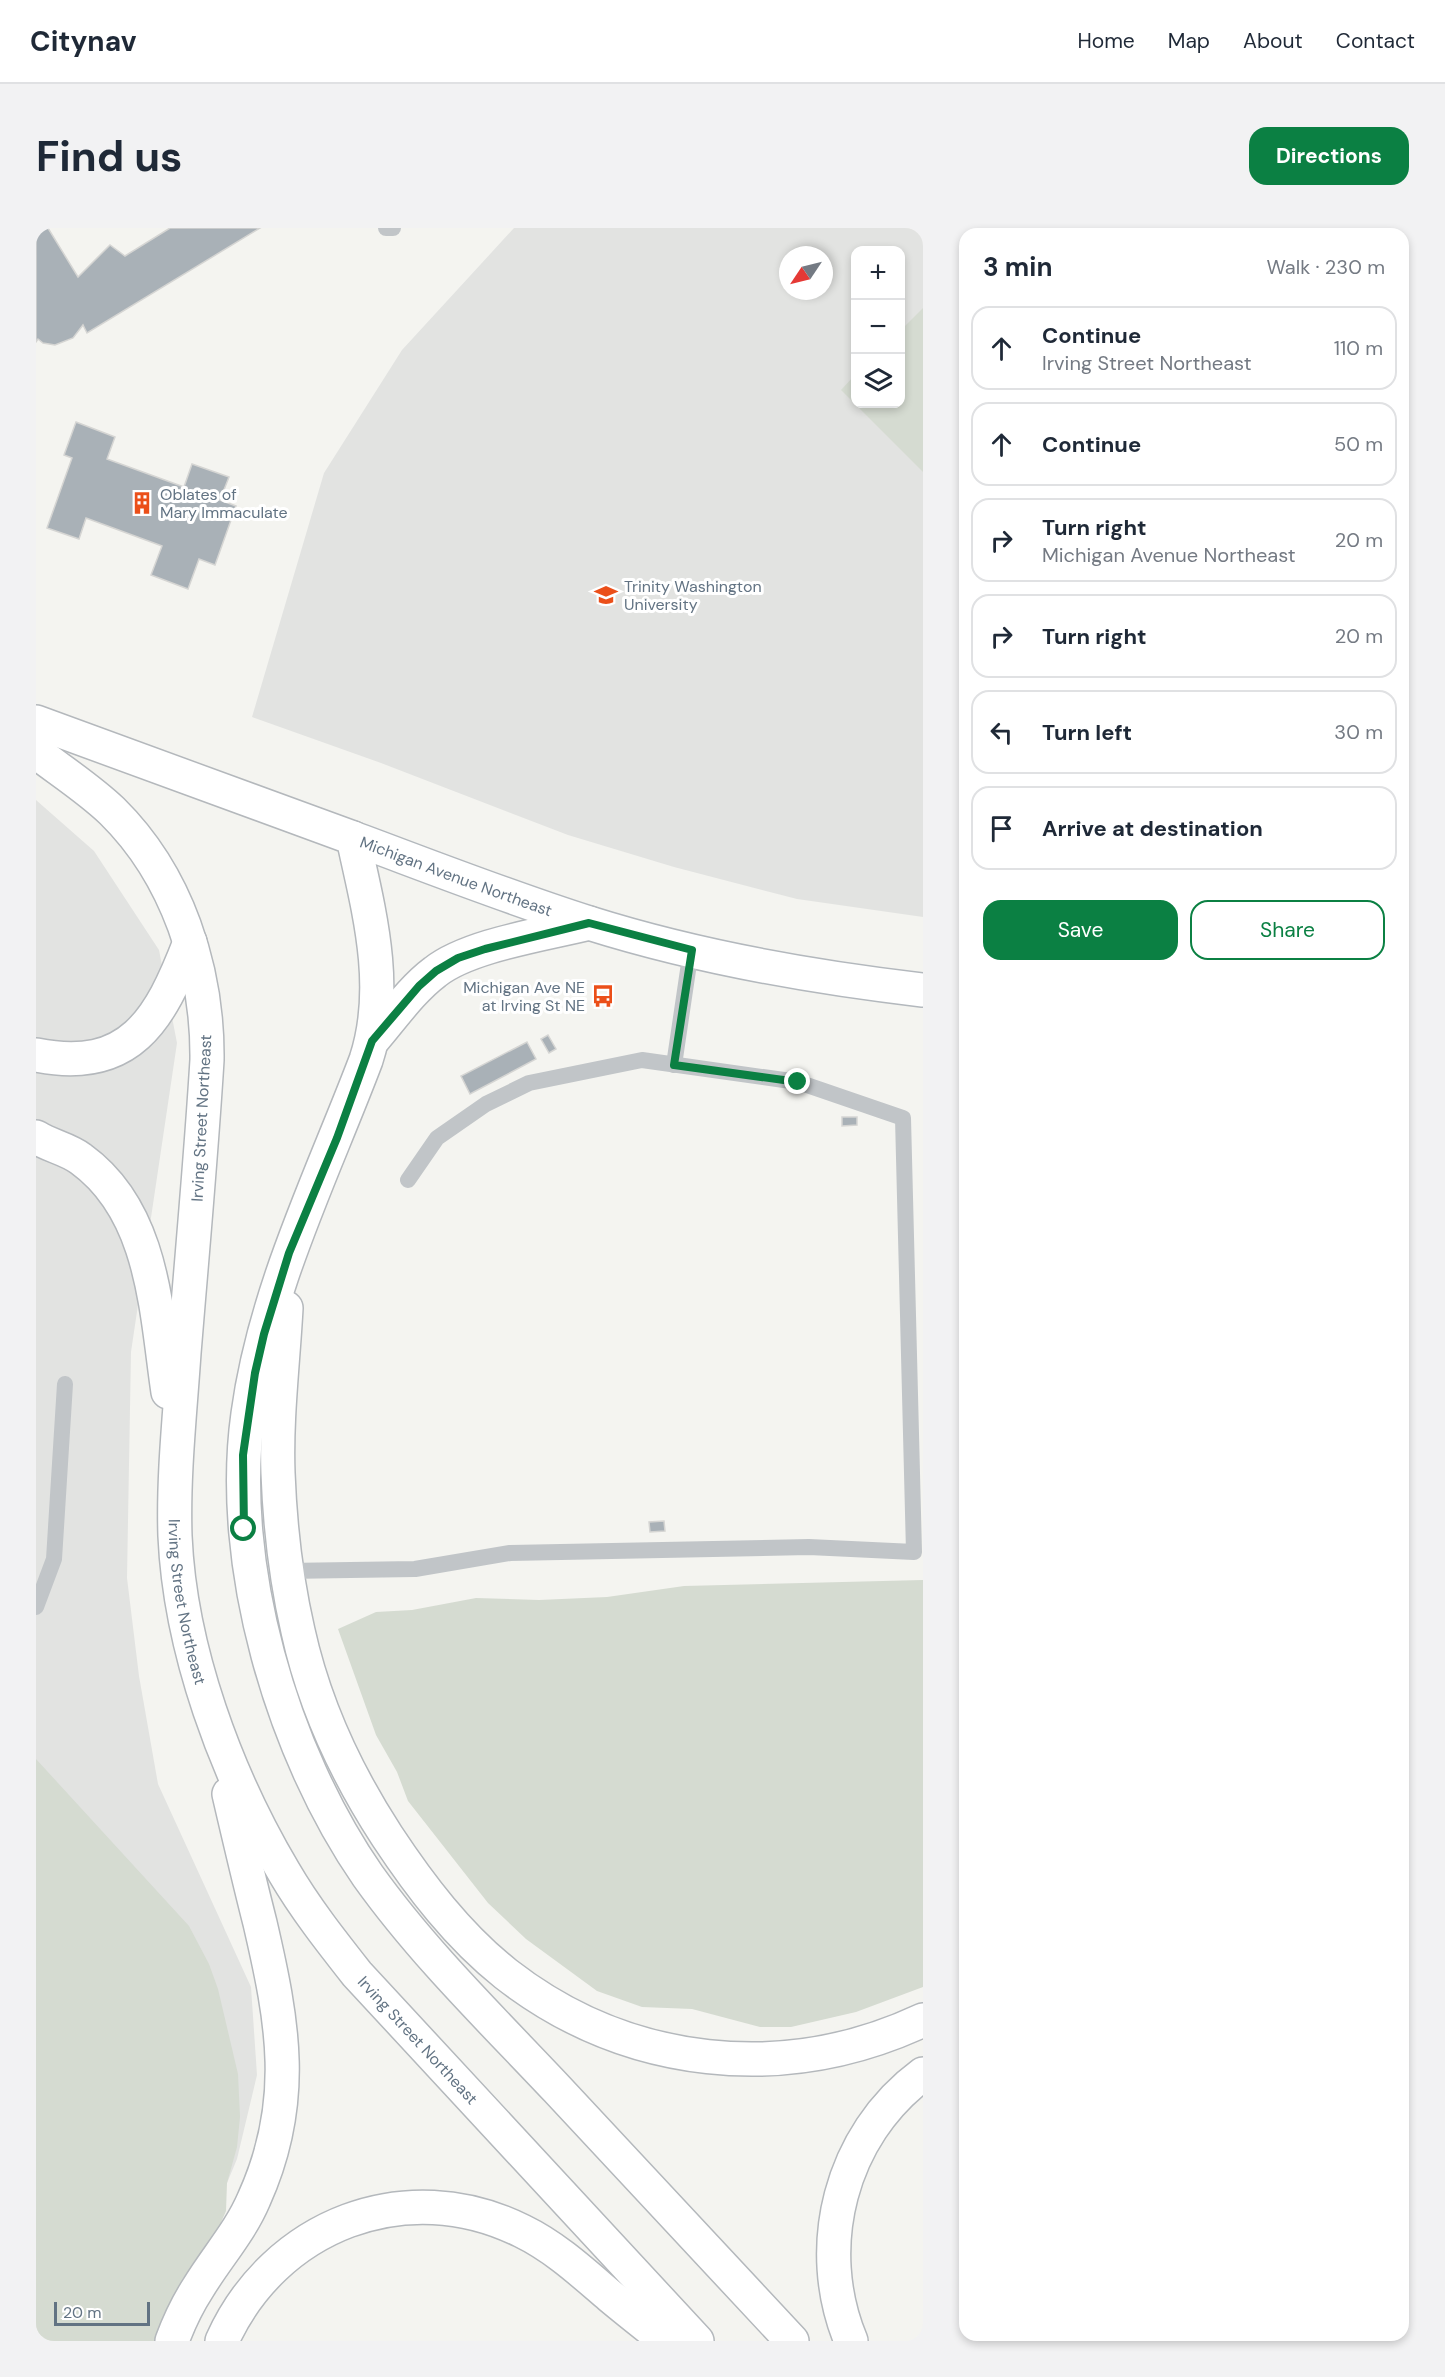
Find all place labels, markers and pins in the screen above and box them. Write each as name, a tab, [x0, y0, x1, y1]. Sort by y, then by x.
place label: Oblates of Mary Immaculate	[160, 484, 288, 523]
building icon: Oblates of Mary Immaculate	[129, 490, 155, 516]
place label: Trinity Washington University	[624, 576, 762, 615]
school or university icon: Trinity Washington University	[593, 582, 619, 608]
place label: Michigan Ave NE at Irving St NE	[463, 977, 585, 1016]
bus stop icon: Michigan Ave NE at Irving St NE	[590, 983, 616, 1009]

